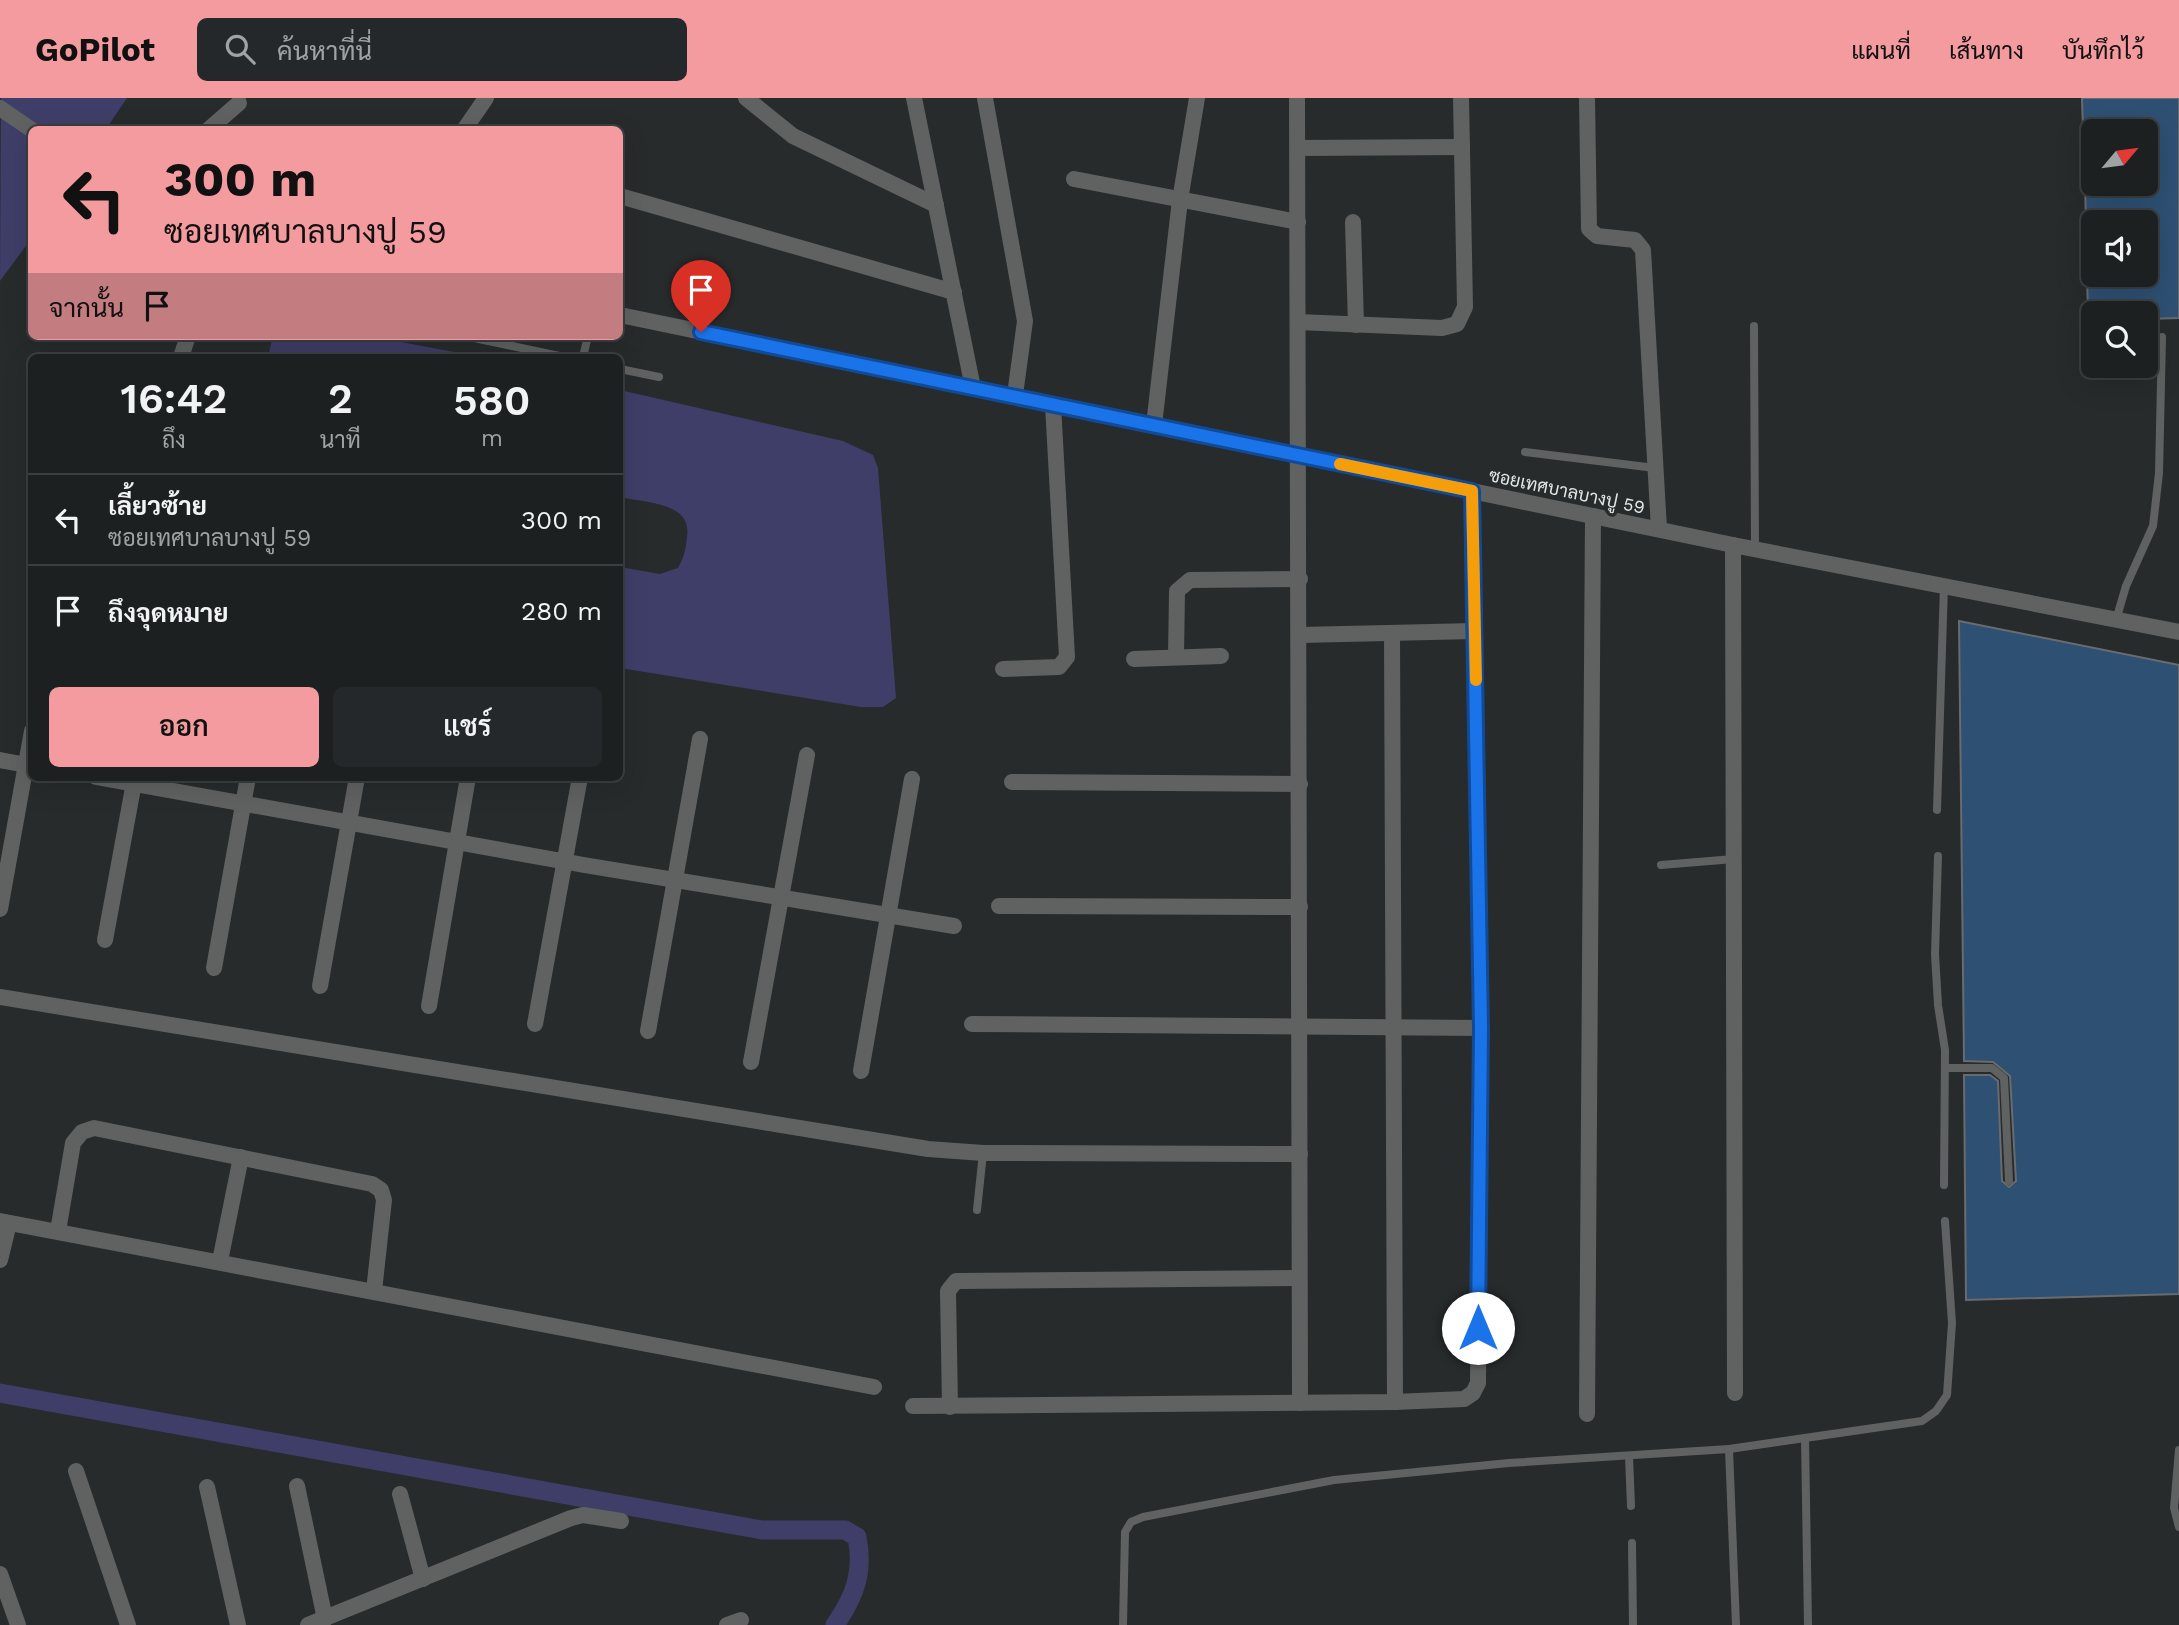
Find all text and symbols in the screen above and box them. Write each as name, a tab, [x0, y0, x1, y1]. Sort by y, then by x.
search box	[197, 18, 687, 81]
text: GoPilot	[35, 30, 155, 69]
icon: search	[221, 30, 259, 68]
text: ค้นหาที่นี่	[277, 36, 372, 66]
text: แผนที่	[1851, 37, 1911, 65]
text: เส้นทาง	[1949, 37, 2024, 65]
text: บันทึกไว้	[2062, 37, 2144, 65]
north arrow	[2081, 119, 2158, 196]
map controls	[2081, 119, 2158, 378]
text: 300 m	[164, 150, 316, 208]
icon: left	[49, 154, 140, 245]
button: sound	[2081, 210, 2158, 287]
text: ซอยเทศบาลบางปู 59	[164, 213, 447, 251]
pin	[671, 260, 731, 332]
icon: arrive	[682, 271, 720, 309]
icon: arrive	[138, 287, 176, 325]
text: จากนั้น	[49, 293, 124, 323]
button: search	[2081, 301, 2158, 378]
text: 16:42	[120, 374, 227, 423]
text: 2	[328, 374, 353, 423]
text: 580	[453, 376, 531, 425]
text: m	[481, 425, 503, 452]
text: ถึง	[162, 427, 186, 454]
text: นาที	[320, 427, 361, 454]
street label: ซอยเทศบาลบางปู 59	[1486, 464, 1647, 521]
text: เลี้ยวซ้าย	[108, 491, 207, 521]
icon: left	[49, 501, 87, 539]
text: 300 m	[521, 505, 602, 535]
text: ซอยเทศบาลบางปู 59	[108, 525, 311, 552]
icon: arrive	[49, 592, 87, 630]
text: 280 m	[521, 596, 602, 626]
text: ถึงจุดหมาย	[108, 598, 229, 628]
button: ออก	[49, 687, 319, 767]
button: แชร์	[333, 687, 602, 767]
position arrow	[1441, 1291, 1515, 1365]

